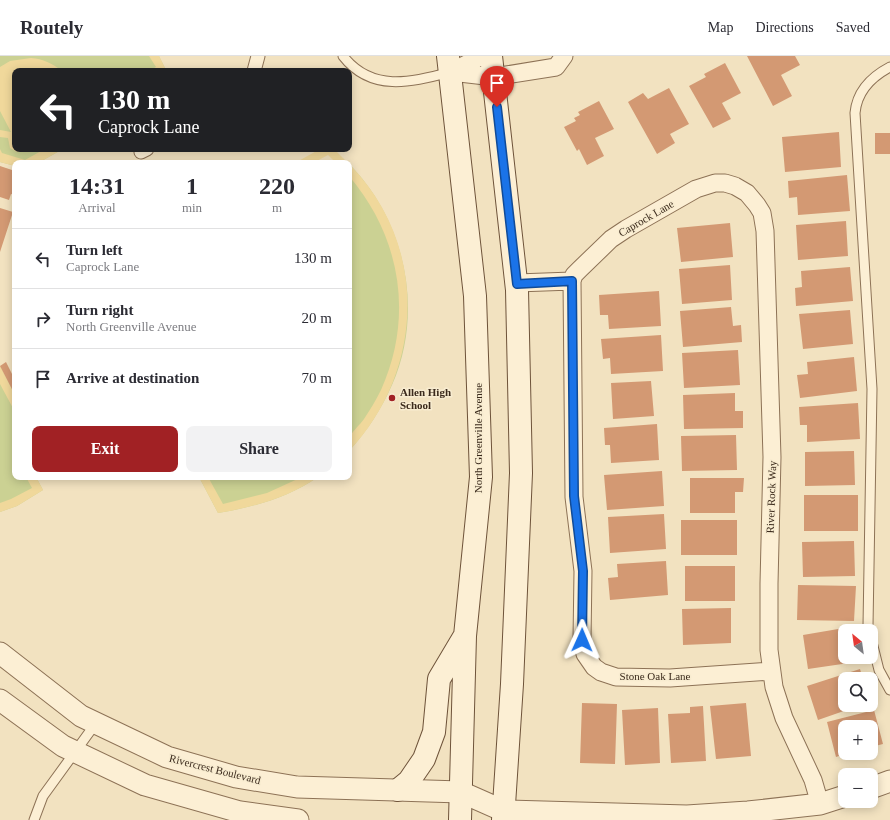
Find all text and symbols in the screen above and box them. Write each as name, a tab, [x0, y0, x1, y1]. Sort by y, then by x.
text: Routely	[20, 17, 83, 38]
text: Map	[708, 20, 733, 35]
text: Directions	[755, 20, 814, 35]
text: Saved	[836, 20, 870, 35]
pin	[480, 66, 514, 107]
icon: arrive	[486, 72, 508, 94]
icon: left	[32, 84, 84, 136]
text: 130 m	[98, 84, 170, 115]
text: Caprock Lane	[98, 117, 199, 137]
text: 14:31	[69, 173, 125, 199]
text: 1	[186, 173, 198, 199]
text: 220	[259, 173, 295, 199]
street label: Caprock Lane	[616, 197, 676, 239]
text: Arrival	[78, 200, 116, 215]
text: min	[182, 200, 202, 215]
text: m	[272, 200, 282, 215]
text: Turn left	[66, 242, 123, 258]
icon: left	[32, 248, 54, 270]
text: 130 m	[294, 250, 332, 266]
text: Caprock Lane	[66, 259, 139, 274]
text: Turn right	[66, 302, 133, 318]
icon: right	[32, 308, 54, 330]
text: 20 m	[302, 310, 332, 326]
text: North Greenville Avenue	[66, 319, 196, 334]
icon: arrive	[32, 368, 54, 390]
text: Arrive at destination	[66, 370, 199, 386]
text: 70 m	[302, 370, 332, 386]
street label: North Greenville Avenue	[472, 383, 484, 493]
place label: Allen High School	[400, 386, 451, 411]
marker: Allen High School	[387, 393, 397, 403]
button: Exit	[32, 426, 178, 472]
button: Share	[186, 426, 332, 472]
street label: River Rock Way	[764, 460, 778, 534]
position arrow	[561, 619, 603, 661]
north arrow	[838, 624, 878, 664]
map controls	[838, 624, 878, 808]
street label: Stone Oak Lane	[620, 670, 691, 682]
button: search	[838, 672, 878, 712]
button: +	[838, 720, 878, 760]
street label: Rivercrest Boulevard	[168, 752, 262, 786]
button: −	[838, 768, 878, 808]

